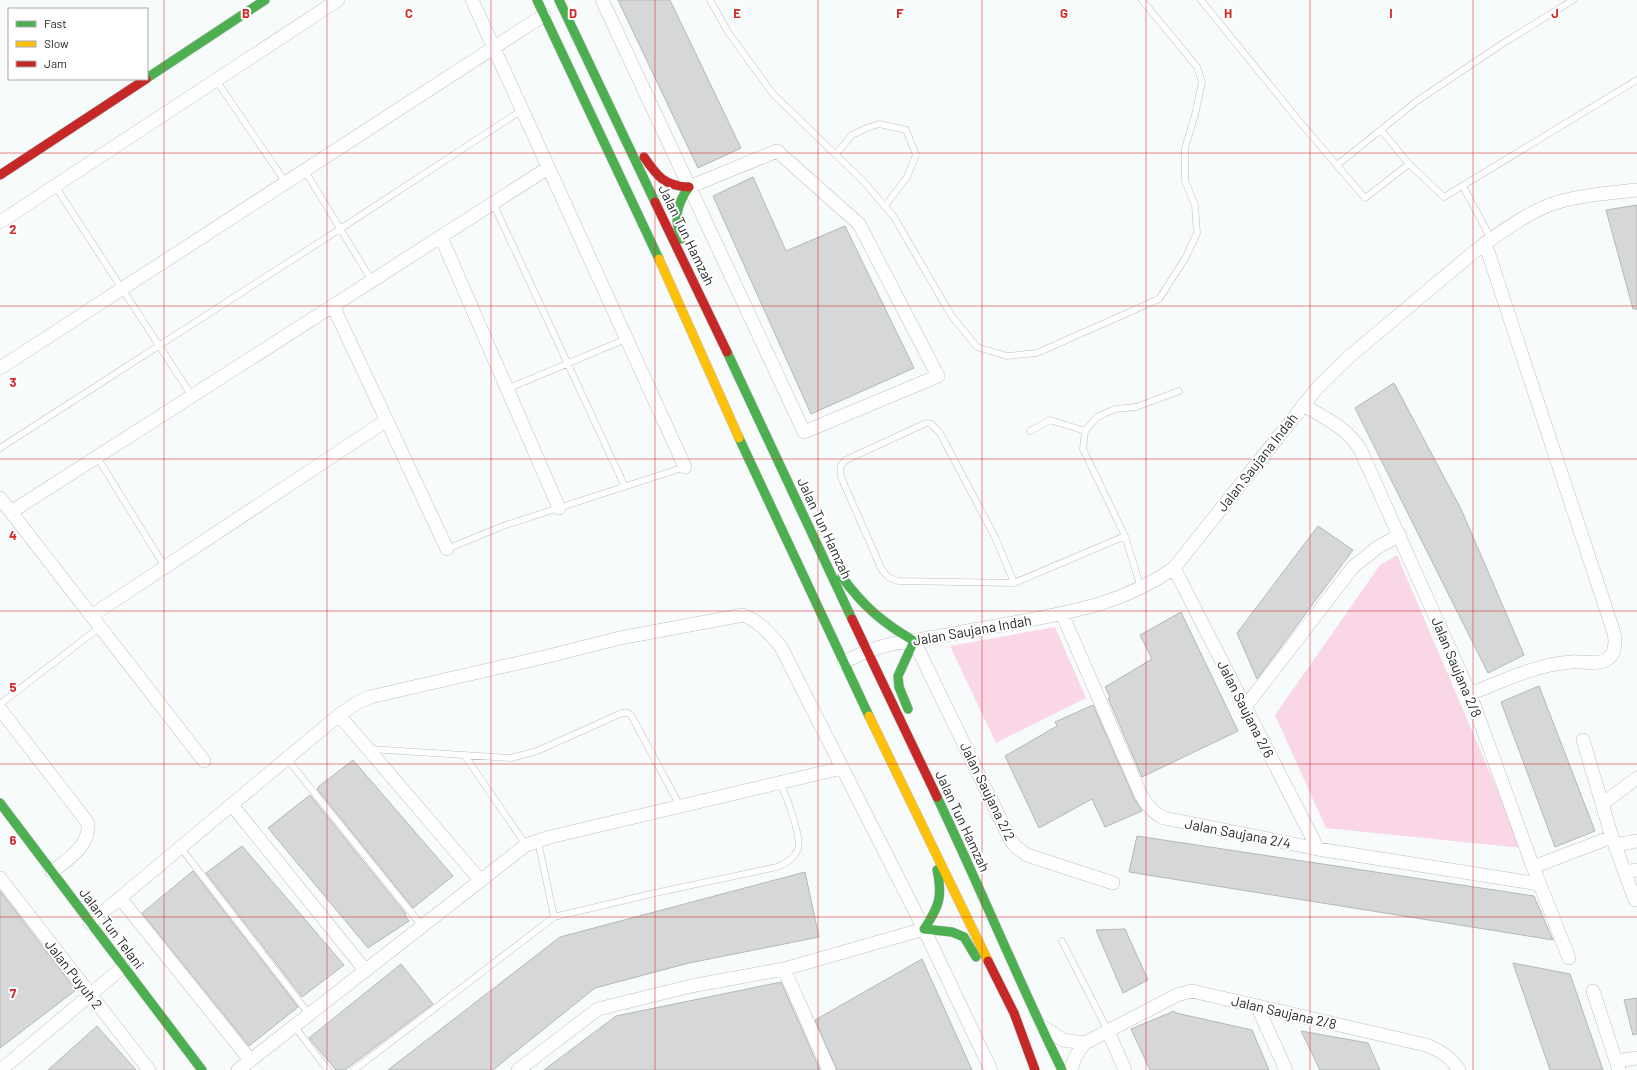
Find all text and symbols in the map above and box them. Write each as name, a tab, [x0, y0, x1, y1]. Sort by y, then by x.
text: B	[242, 5, 250, 21]
text: C	[405, 5, 413, 21]
text: D	[569, 5, 577, 21]
text: E	[733, 5, 741, 21]
text: F	[896, 5, 904, 21]
text: G	[1060, 5, 1068, 21]
text: H	[1224, 5, 1232, 21]
text: I	[1389, 5, 1393, 21]
text: J	[1551, 5, 1559, 21]
legend	[8, 8, 148, 80]
text: Fast	[44, 16, 67, 30]
text: Slow	[44, 36, 69, 50]
text: Jam	[44, 56, 67, 70]
street label: Jalan Tun Hamzah	[655, 182, 719, 288]
text: 2	[9, 221, 17, 237]
text: 3	[9, 374, 17, 390]
street label: Jalan Saujana Indah	[1213, 409, 1301, 515]
street label: Jalan Tun Hamzah	[794, 475, 856, 581]
text: 4	[9, 527, 17, 543]
street label: Jalan Saujana Indah	[911, 611, 1033, 649]
street label: Jalan Saujana 2/8	[1428, 614, 1486, 720]
street label: Jalan Saujana 2/6	[1214, 657, 1278, 761]
text: 5	[9, 679, 17, 695]
street label: Jalan Saujana 2/2	[957, 739, 1019, 843]
street label: Jalan Tun Hamzah	[932, 768, 994, 874]
street label: Jalan Saujana 2/4	[1184, 814, 1292, 852]
text: 6	[10, 832, 17, 848]
street label: Jalan Tun Telani	[76, 884, 148, 972]
street label: Jalan Puyuh 2	[42, 936, 106, 1012]
text: 7	[10, 985, 17, 1001]
street label: Jalan Saujana 2/8	[1230, 992, 1338, 1032]

